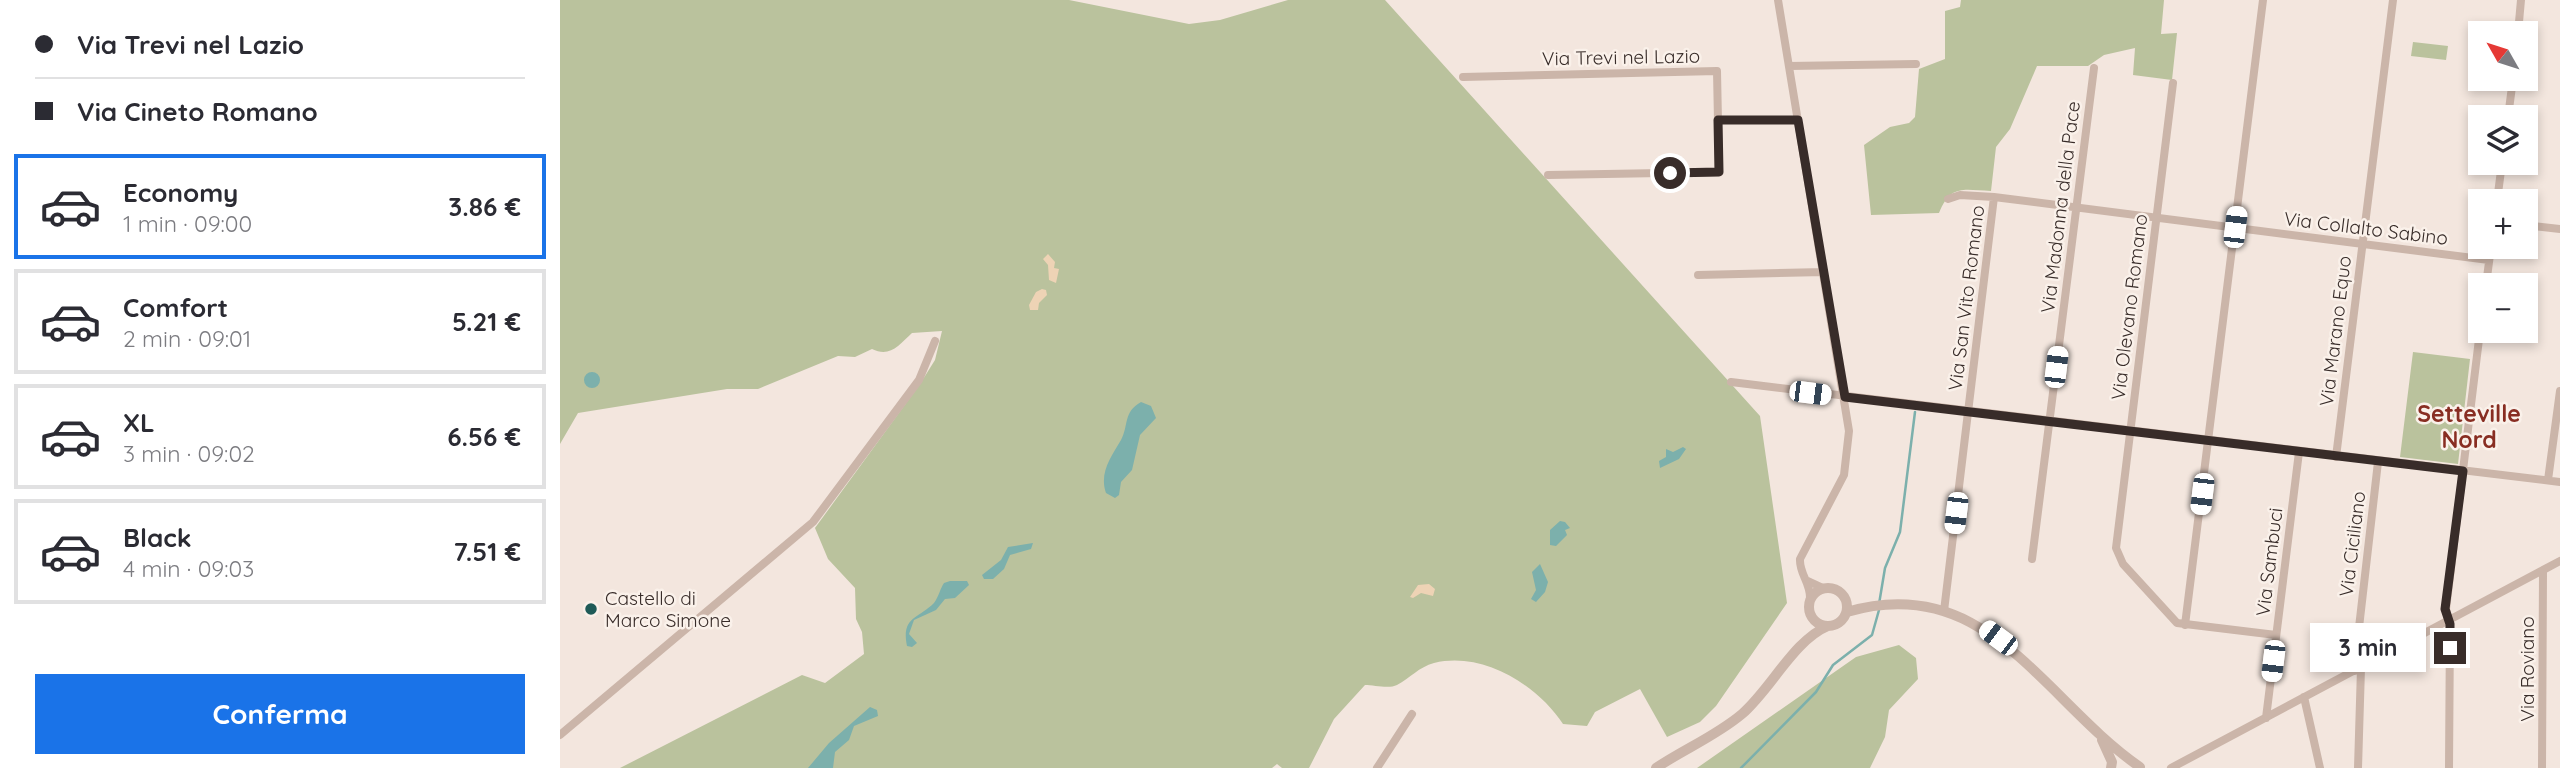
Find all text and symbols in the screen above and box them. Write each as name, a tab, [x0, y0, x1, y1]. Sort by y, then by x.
north arrow	[2468, 21, 2538, 91]
map controls	[2468, 21, 2538, 343]
text: Via Trevi nel Lazio	[77, 28, 304, 61]
street label: Via Trevi nel Lazio	[1542, 44, 1700, 70]
text: Via Cineto Romano	[77, 95, 318, 128]
street label: Via Madonna della Pace	[2035, 100, 2085, 314]
button: layers	[2468, 105, 2538, 175]
route start	[1654, 157, 1686, 189]
icon: car	[39, 175, 102, 238]
text: Economy	[123, 176, 238, 209]
button: +	[2468, 189, 2538, 259]
text: 3.86 €	[448, 190, 521, 223]
street label: Via San Vito Romano	[1943, 204, 1989, 392]
car	[2223, 205, 2248, 249]
street label: Via Collalto Sabino	[2283, 206, 2449, 250]
text: 1 min · 09:00	[123, 209, 252, 238]
street label: Via Olevano Romano	[2106, 213, 2152, 401]
street label: Via Marano Equo	[2314, 254, 2356, 408]
button: −	[2468, 273, 2538, 343]
icon: car	[39, 290, 102, 353]
text: Comfort	[123, 291, 228, 324]
text: 5.21 €	[452, 305, 521, 338]
text: 2 min · 09:01	[123, 324, 251, 353]
car	[2044, 345, 2069, 389]
car	[1788, 380, 1833, 406]
district label: Setteville Nord	[2417, 399, 2521, 454]
icon: car	[39, 405, 102, 468]
text: XL	[123, 406, 155, 439]
text: 6.56 €	[447, 420, 521, 453]
text: 3 min · 09:02	[123, 439, 255, 468]
car	[2190, 472, 2215, 516]
street label: Via Ciciliano	[2334, 490, 2370, 598]
car	[1944, 491, 1969, 535]
street label: Via Sambuci	[2250, 506, 2288, 618]
icon: car	[39, 520, 102, 583]
text: Black	[123, 521, 192, 554]
text: 7.51 €	[453, 535, 521, 568]
text: 4 min · 09:03	[123, 554, 254, 583]
place label: Castello di Marco Simone	[605, 586, 731, 632]
marker: Castello di Marco Simone	[583, 601, 599, 617]
street label: Via Roviano	[2515, 616, 2539, 722]
car	[1975, 617, 2022, 659]
callout: 3 min	[2310, 624, 2426, 672]
route end	[2434, 632, 2466, 664]
text: 3 min	[2338, 633, 2398, 662]
car	[2261, 639, 2286, 683]
button: Conferma	[35, 674, 525, 754]

